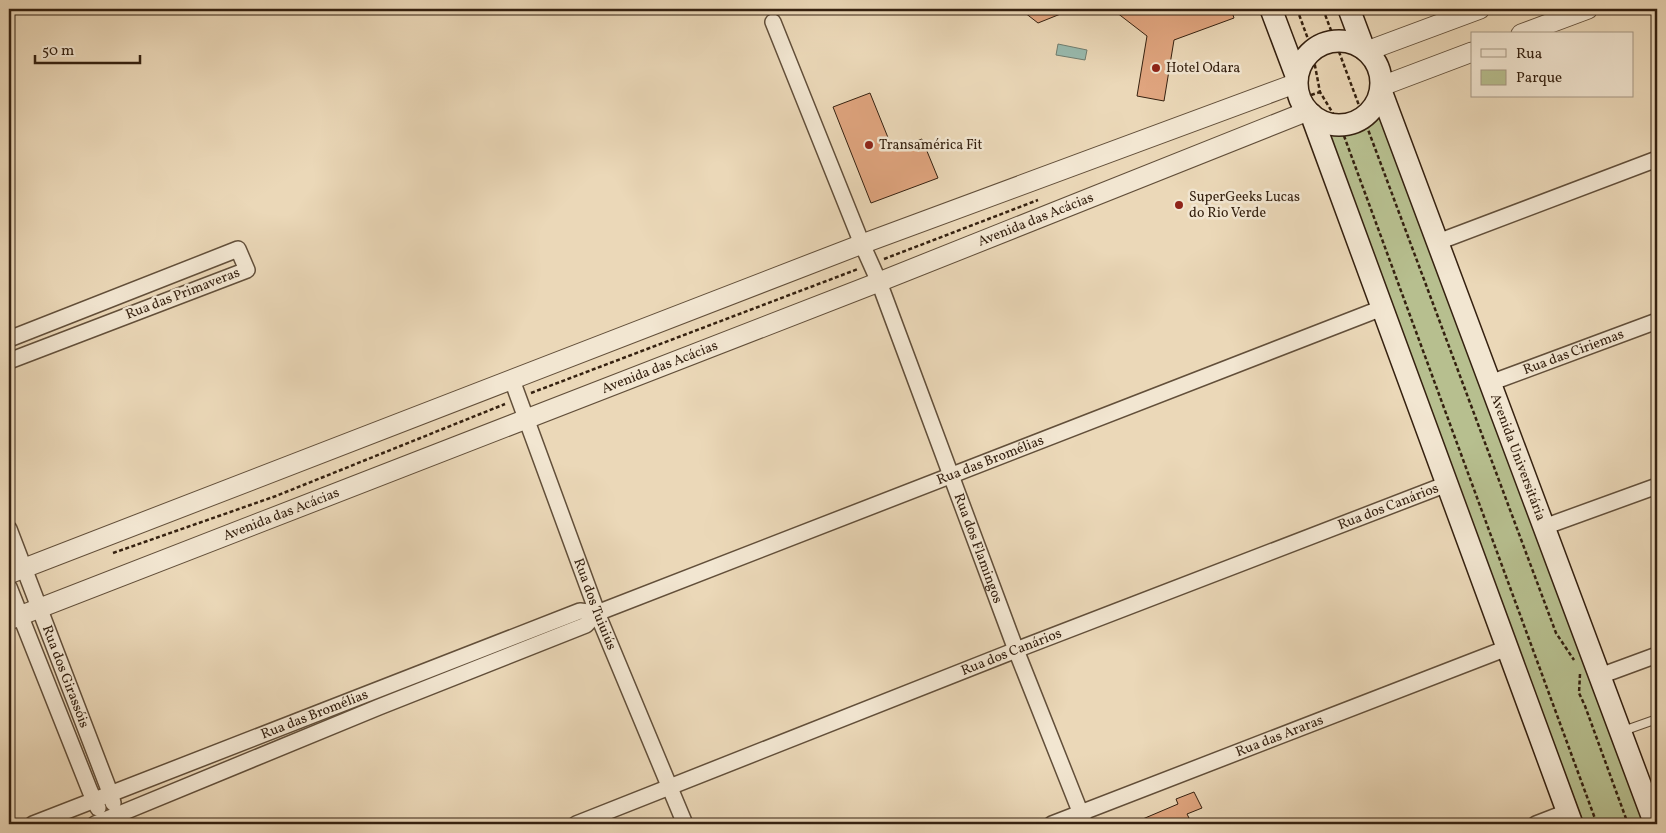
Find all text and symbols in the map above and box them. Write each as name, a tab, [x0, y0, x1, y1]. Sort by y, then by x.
scale bar	[35, 32, 140, 64]
legend	[1471, 32, 1634, 98]
text: 50 m	[42, 41, 74, 62]
text: Rua	[1516, 44, 1542, 65]
place label: Hotel Odara	[1166, 59, 1240, 78]
marker: Hotel Odara	[1150, 62, 1162, 74]
text: Parque	[1516, 68, 1562, 89]
place label: Transamérica Fit	[879, 136, 983, 155]
marker: Transamérica Fit	[863, 139, 875, 151]
street label: Avenida das Acácias	[975, 188, 1096, 251]
place label: SuperGeeks Lucas do Rio Verde	[1189, 188, 1300, 223]
marker: SuperGeeks Lucas do Rio Verde	[1173, 199, 1185, 211]
street label: Rua das Primaveras	[123, 263, 243, 325]
street label: Rua das Ciriemas	[1520, 325, 1627, 379]
street label: Avenida das Acácias	[599, 336, 720, 398]
street label: Avenida Universitária	[1486, 391, 1550, 523]
street label: Rua das Bromélias	[934, 431, 1047, 490]
street label: Rua dos Canários	[1335, 479, 1441, 535]
street label: Avenida das Acácias	[220, 483, 342, 545]
street label: Rua dos Flamingos	[949, 491, 1007, 606]
street label: Rua dos Tuiuiús	[569, 556, 621, 653]
street label: Rua dos Girassóis	[37, 622, 94, 731]
street label: Rua dos Canários	[958, 624, 1064, 680]
street label: Rua das Bromélias	[258, 685, 371, 744]
street label: Rua das Araras	[1233, 710, 1326, 762]

